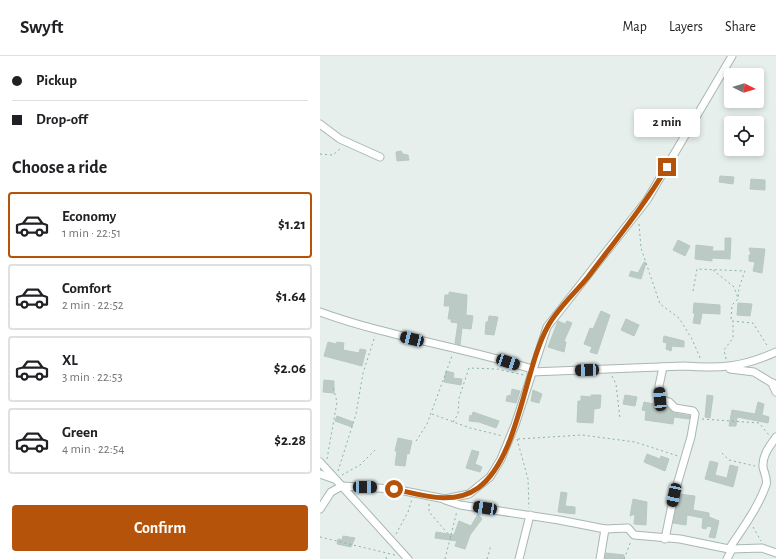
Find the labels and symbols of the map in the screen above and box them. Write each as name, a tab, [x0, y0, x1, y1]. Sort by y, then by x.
north arrow	[724, 68, 764, 108]
callout: 2 min	[634, 109, 700, 137]
route end	[658, 158, 676, 176]
car	[399, 330, 425, 348]
car	[495, 353, 521, 371]
car	[575, 364, 599, 376]
car	[653, 387, 667, 411]
route start	[385, 480, 403, 498]
car	[353, 481, 377, 493]
car	[666, 482, 682, 508]
car	[472, 500, 498, 516]

